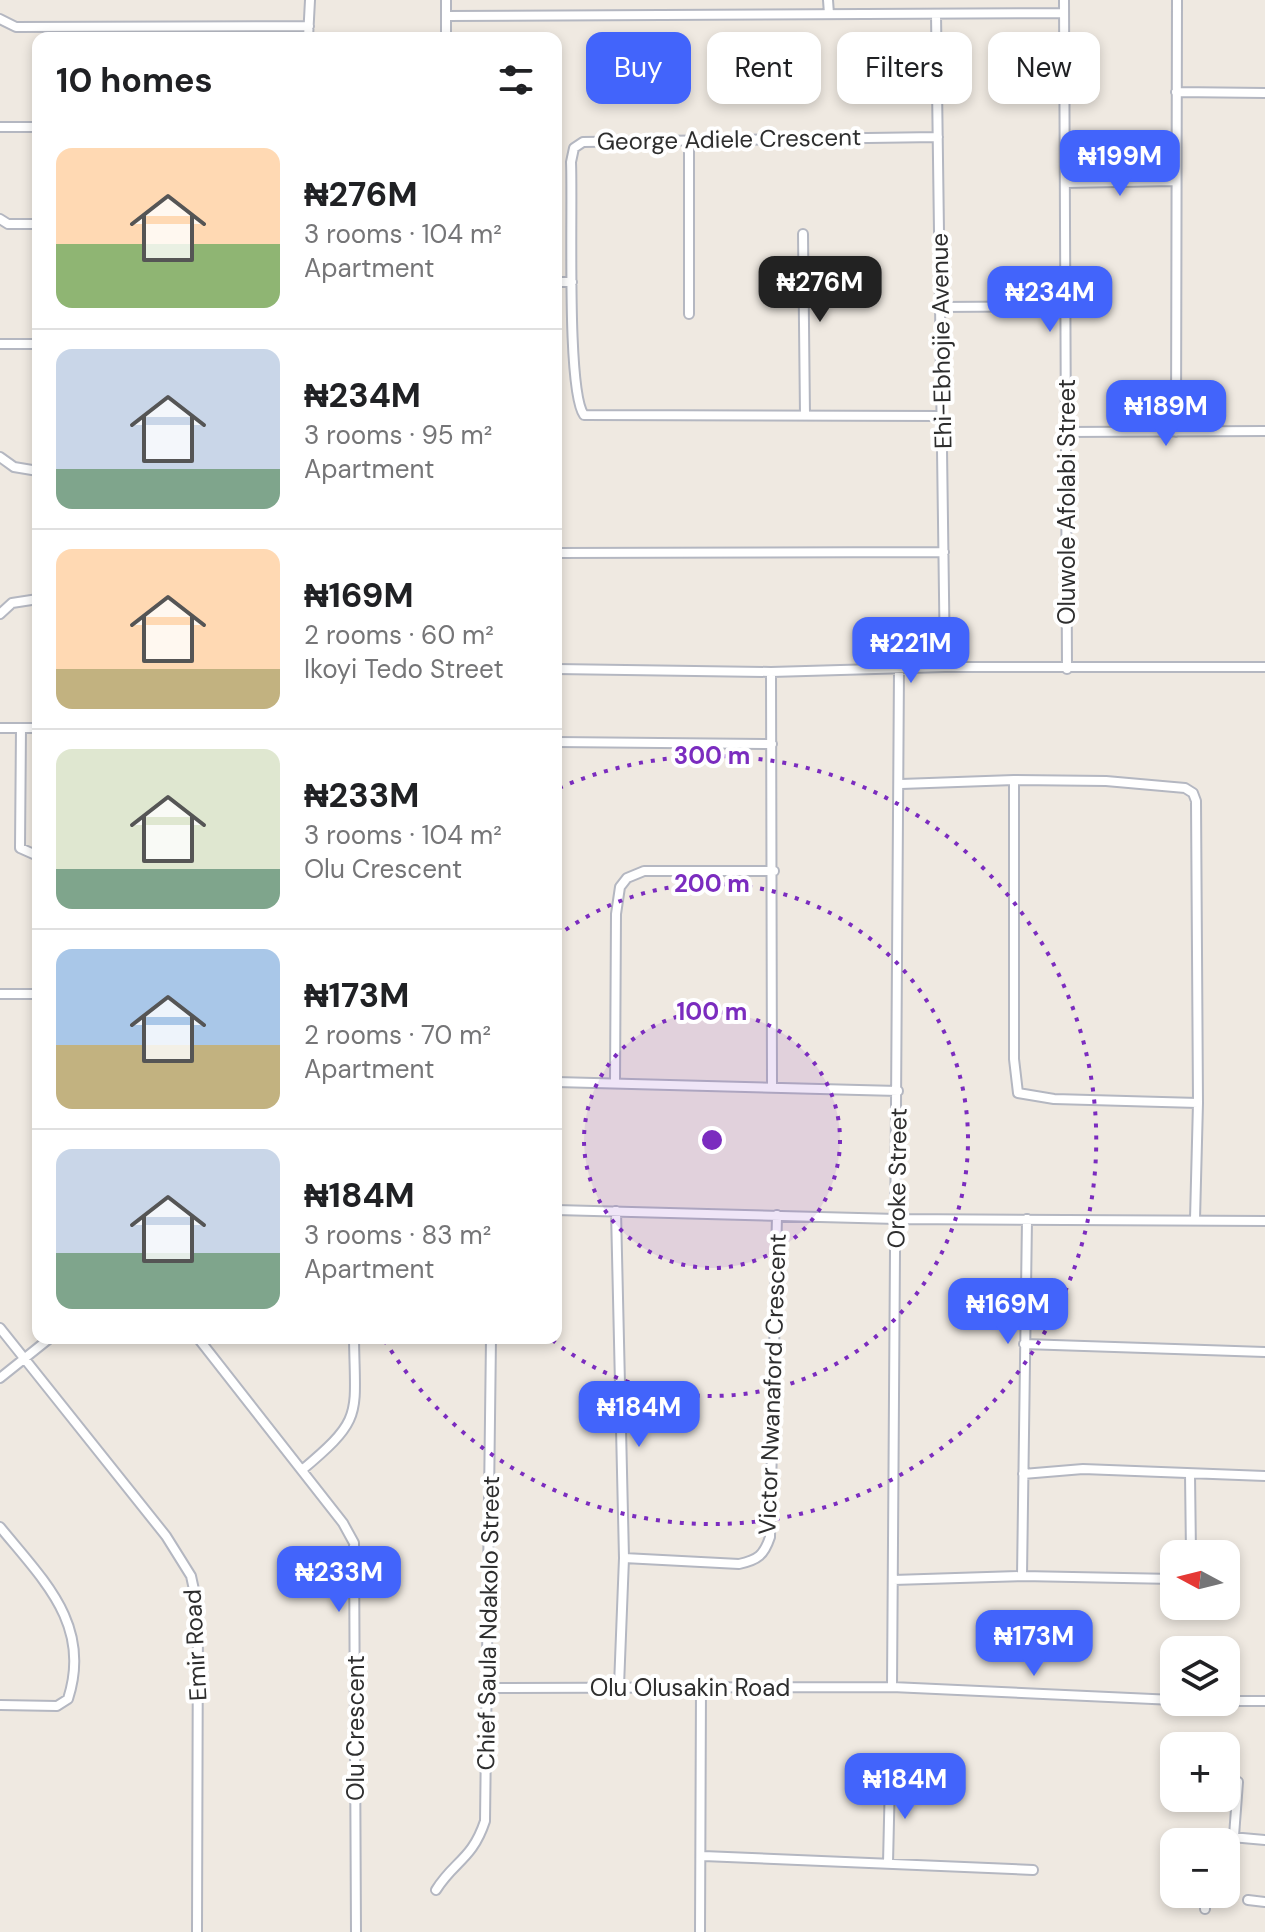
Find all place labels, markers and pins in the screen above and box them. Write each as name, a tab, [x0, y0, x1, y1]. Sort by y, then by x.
pin: ₦199M	[1064, 130, 1176, 198]
pin: ₦276M	[764, 256, 876, 324]
pin: ₦234M	[994, 266, 1106, 334]
pin: ₦189M	[1110, 380, 1222, 448]
pin: ₦221M	[855, 617, 967, 685]
centre of rings	[698, 1126, 726, 1154]
pin: ₦169M	[952, 1278, 1064, 1346]
pin: ₦184M	[583, 1381, 695, 1449]
pin: ₦233M	[283, 1546, 395, 1614]
pin: ₦173M	[978, 1610, 1090, 1678]
pin: ₦184M	[849, 1753, 961, 1821]

